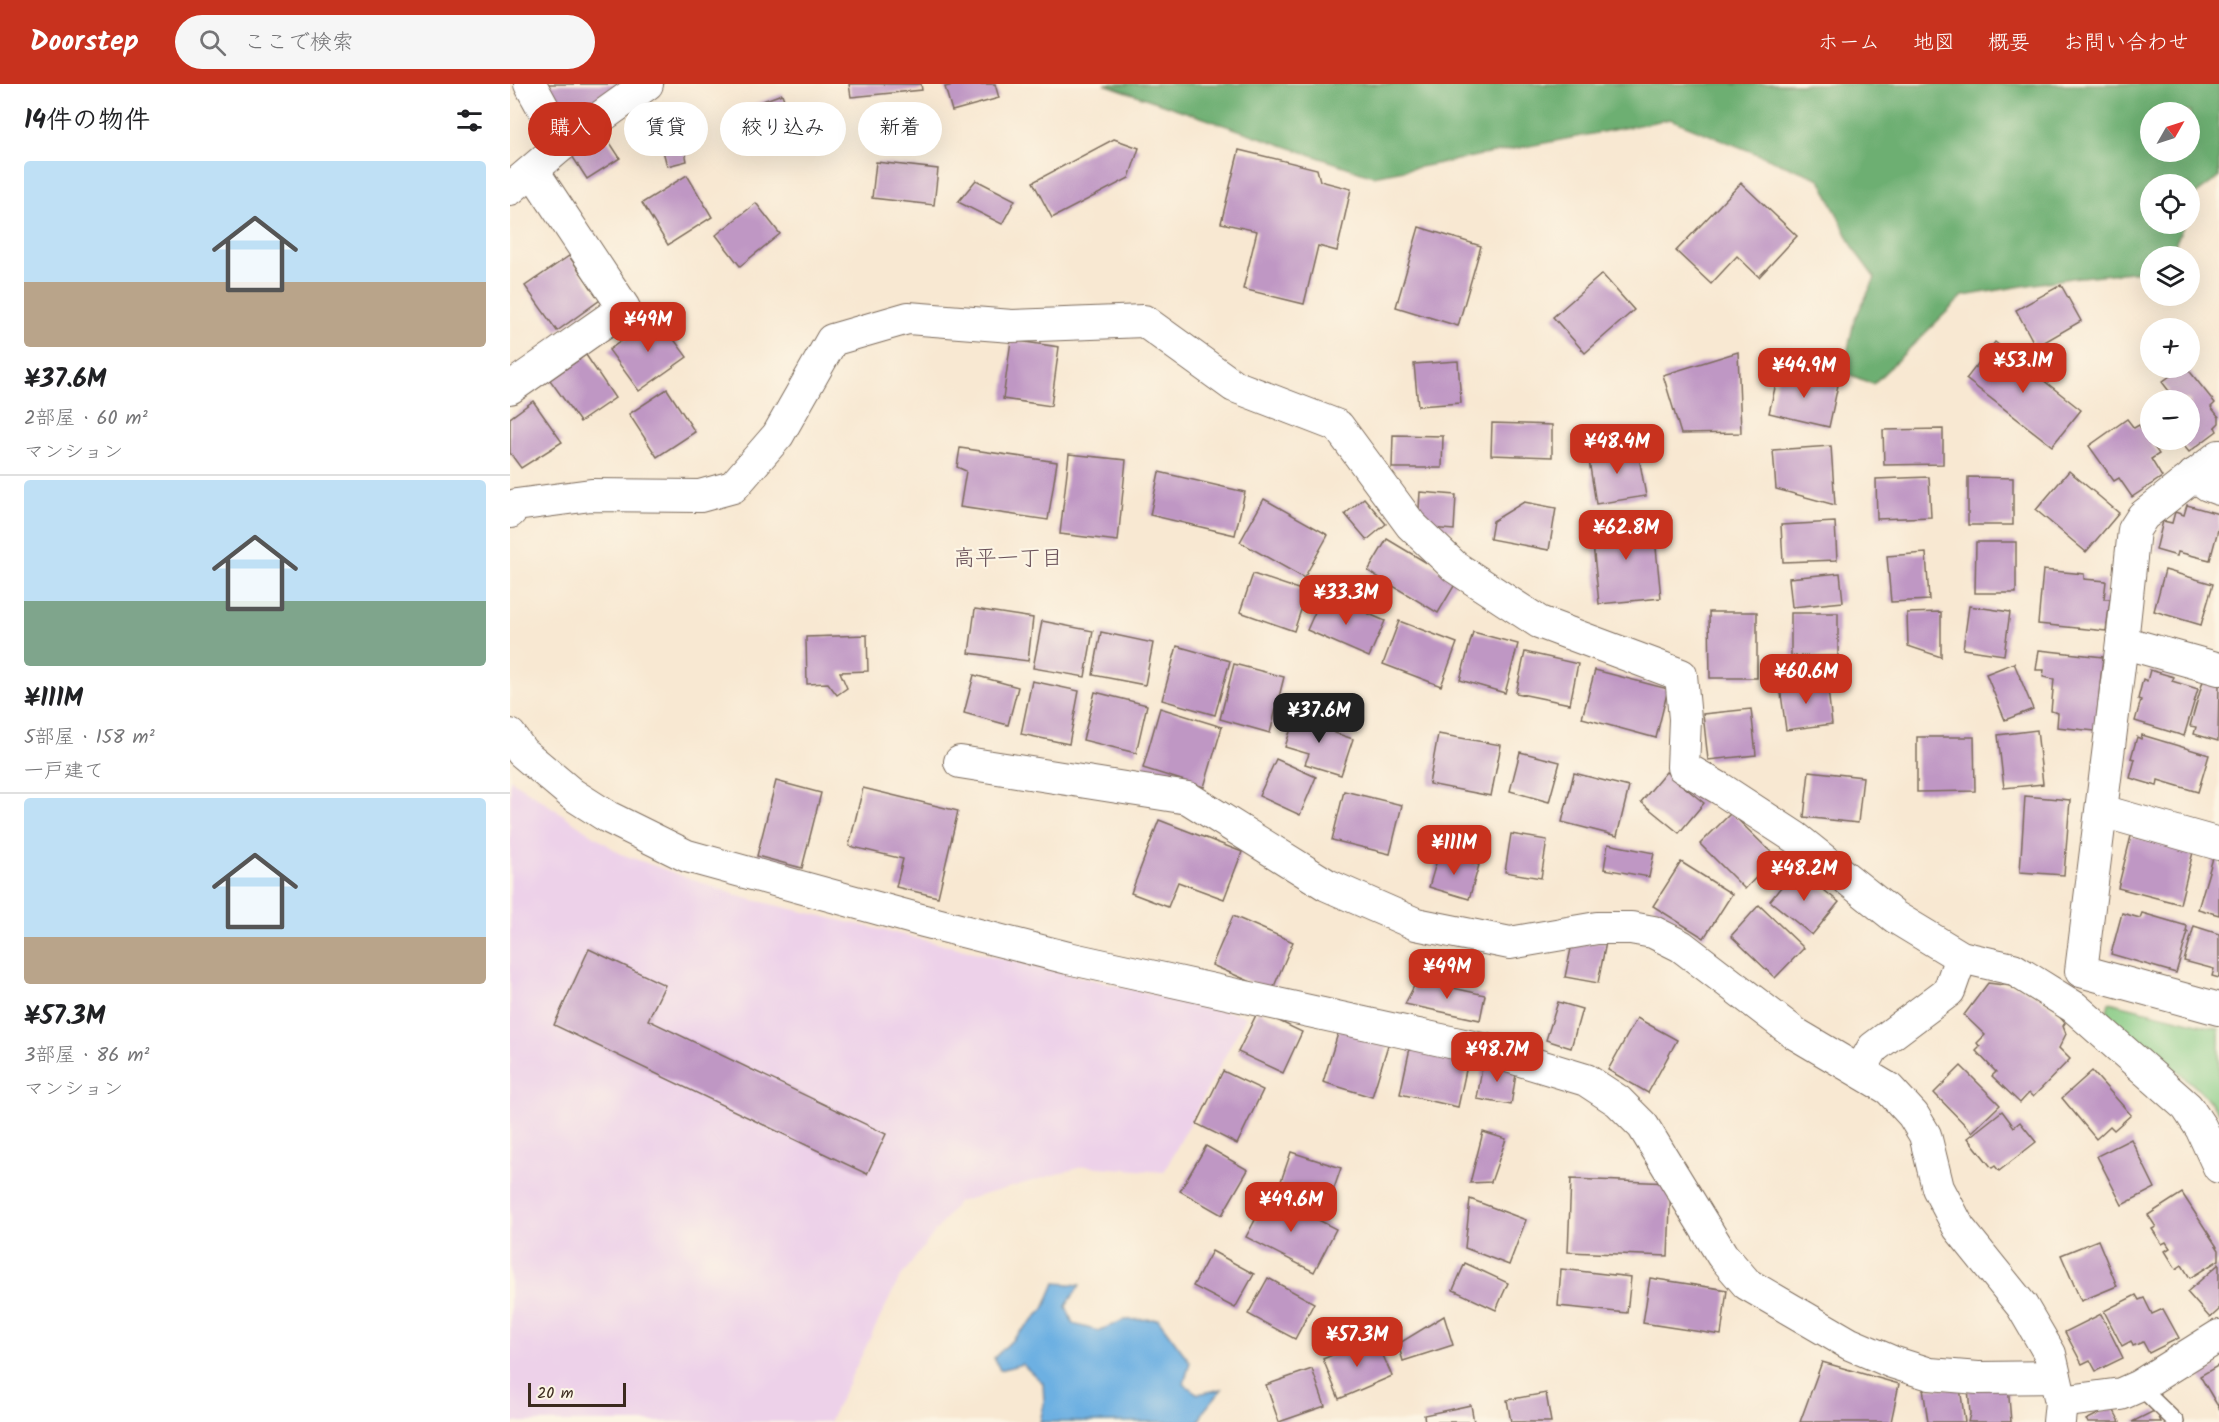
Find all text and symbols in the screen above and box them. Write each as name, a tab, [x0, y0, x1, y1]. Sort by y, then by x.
search box	[175, 15, 595, 69]
text: Doorstep	[30, 20, 139, 65]
icon: search	[196, 26, 229, 59]
text: ここで検索	[244, 26, 354, 61]
text: ホーム	[1818, 27, 1880, 60]
text: 地図	[1913, 27, 1955, 60]
text: 概要	[1988, 27, 2030, 60]
text: お問い合わせ	[2063, 27, 2189, 60]
text: 14件の物件	[24, 100, 150, 142]
chip: 購入	[528, 102, 612, 156]
chip: 賃貸	[624, 102, 708, 156]
chip: 絞り込み	[720, 102, 846, 156]
chip: 新着	[858, 102, 942, 156]
north arrow	[2140, 102, 2200, 162]
map controls	[2140, 102, 2200, 450]
icon: filters	[453, 104, 486, 137]
button: locate	[2140, 174, 2200, 234]
icon: home	[201, 200, 309, 308]
button: layers	[2140, 246, 2200, 306]
pin: ¥49M	[612, 302, 684, 353]
text: ¥49M	[624, 305, 672, 337]
button: +	[2140, 318, 2200, 378]
pin: ¥53.1M	[1974, 343, 2072, 394]
text: ¥53.1M	[1993, 346, 2053, 378]
pin: ¥44.9M	[1755, 348, 1853, 399]
text: ¥44.9M	[1772, 351, 1836, 383]
text: ¥37.6M	[24, 359, 106, 401]
button: −	[2140, 390, 2200, 450]
text: 2部屋 · 60 m²	[24, 403, 148, 435]
pin: ¥48.4M	[1568, 424, 1666, 475]
text: ¥48.4M	[1584, 427, 1650, 459]
text: マンション	[24, 437, 123, 469]
pin: ¥62.8M	[1577, 510, 1675, 561]
text: ¥62.8M	[1593, 513, 1659, 545]
icon: home	[201, 519, 309, 627]
district label: 高平一丁目	[953, 542, 1063, 577]
pin: ¥33.3M	[1297, 575, 1395, 626]
text: ¥33.3M	[1314, 578, 1378, 610]
pin: ¥60.6M	[1757, 654, 1855, 705]
text: ¥60.6M	[1774, 657, 1838, 689]
text: ¥111M	[24, 678, 83, 720]
pin: ¥37.6M	[1270, 693, 1368, 744]
text: ¥37.6M	[1287, 696, 1351, 728]
text: 5部屋 · 158 m²	[24, 722, 155, 754]
text: 一戸建て	[24, 756, 104, 788]
pin: ¥111M	[1412, 825, 1496, 876]
text: ¥111M	[1431, 828, 1477, 860]
icon: home	[201, 837, 309, 945]
pin: ¥48.2M	[1755, 851, 1853, 902]
text: ¥48.2M	[1771, 854, 1837, 886]
pin: ¥49M	[1411, 949, 1483, 1000]
text: ¥49M	[1423, 952, 1471, 984]
text: ¥57.3M	[24, 996, 105, 1038]
pin: ¥98.7M	[1448, 1032, 1546, 1083]
text: ¥98.7M	[1465, 1035, 1529, 1067]
text: 3部屋 · 86 m²	[24, 1040, 149, 1072]
text: マンション	[24, 1074, 123, 1106]
pin: ¥49.6M	[1242, 1182, 1340, 1233]
text: ¥49.6M	[1259, 1185, 1323, 1217]
pin: ¥57.3M	[1308, 1317, 1406, 1368]
text: ¥57.3M	[1326, 1320, 1388, 1352]
scale bar	[528, 1380, 626, 1408]
text: 20 m	[537, 1381, 573, 1406]

